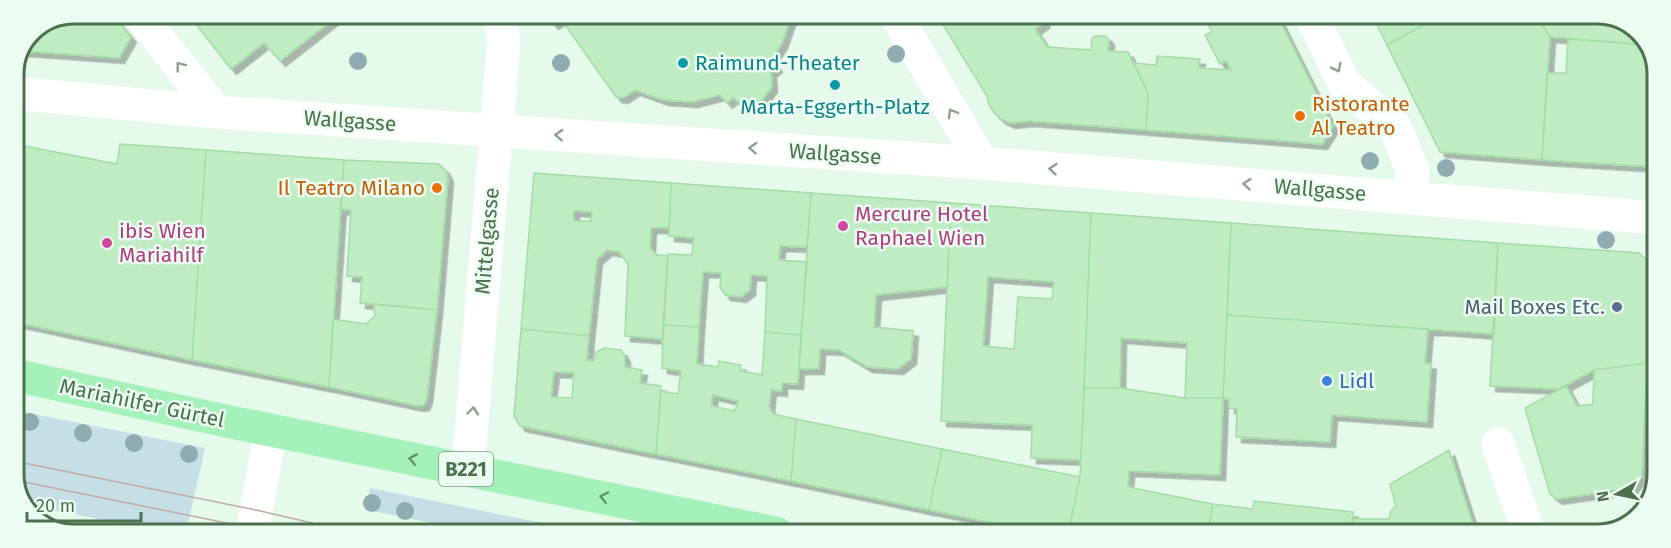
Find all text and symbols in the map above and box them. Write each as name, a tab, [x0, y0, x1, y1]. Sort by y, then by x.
place label: Raimund-Theater	[695, 50, 860, 76]
marker: Raimund-Theater	[676, 56, 690, 70]
one-way arrow	[177, 61, 188, 72]
one-way arrow	[1329, 61, 1341, 72]
marker: Marta-Eggerth-Platz	[828, 78, 842, 92]
place label: Ristorante Al Teatro	[1312, 91, 1410, 141]
place label: Marta-Eggerth-Platz	[740, 94, 930, 120]
street label: Wallgasse	[303, 105, 397, 137]
one-way arrow	[948, 109, 960, 119]
marker: Ristorante Al Teatro	[1293, 109, 1307, 123]
one-way arrow	[554, 129, 563, 142]
street label: Wallgasse	[788, 138, 882, 170]
one-way arrow	[749, 142, 758, 155]
one-way arrow	[1048, 163, 1057, 176]
street label: Wallgasse	[1273, 173, 1367, 207]
place label: Il Teatro Milano	[278, 175, 425, 201]
one-way arrow	[1243, 178, 1252, 191]
marker: Il Teatro Milano	[430, 181, 444, 195]
street label: Mittelgasse	[469, 186, 505, 296]
place label: Mercure Hotel Raphael Wien	[855, 201, 988, 251]
place label: ibis Wien Mariahilf	[119, 218, 206, 268]
marker: Mercure Hotel Raphael Wien	[836, 219, 850, 233]
marker: ibis Wien Mariahilf	[100, 236, 114, 250]
place label: Mail Boxes Etc.	[1464, 294, 1605, 320]
marker: Mail Boxes Etc.	[1610, 300, 1624, 314]
place label: Lidl	[1339, 368, 1374, 394]
street label: Mariahilfer Gürtel	[57, 373, 227, 433]
marker: Lidl	[1320, 374, 1334, 388]
one-way arrow	[466, 406, 479, 416]
road number: B221	[439, 452, 493, 486]
one-way arrow	[408, 453, 418, 466]
north arrow	[1587, 464, 1647, 524]
scale bar	[27, 485, 141, 523]
text: N	[1592, 490, 1613, 503]
one-way arrow	[599, 492, 609, 505]
text: 20 m	[36, 495, 75, 517]

